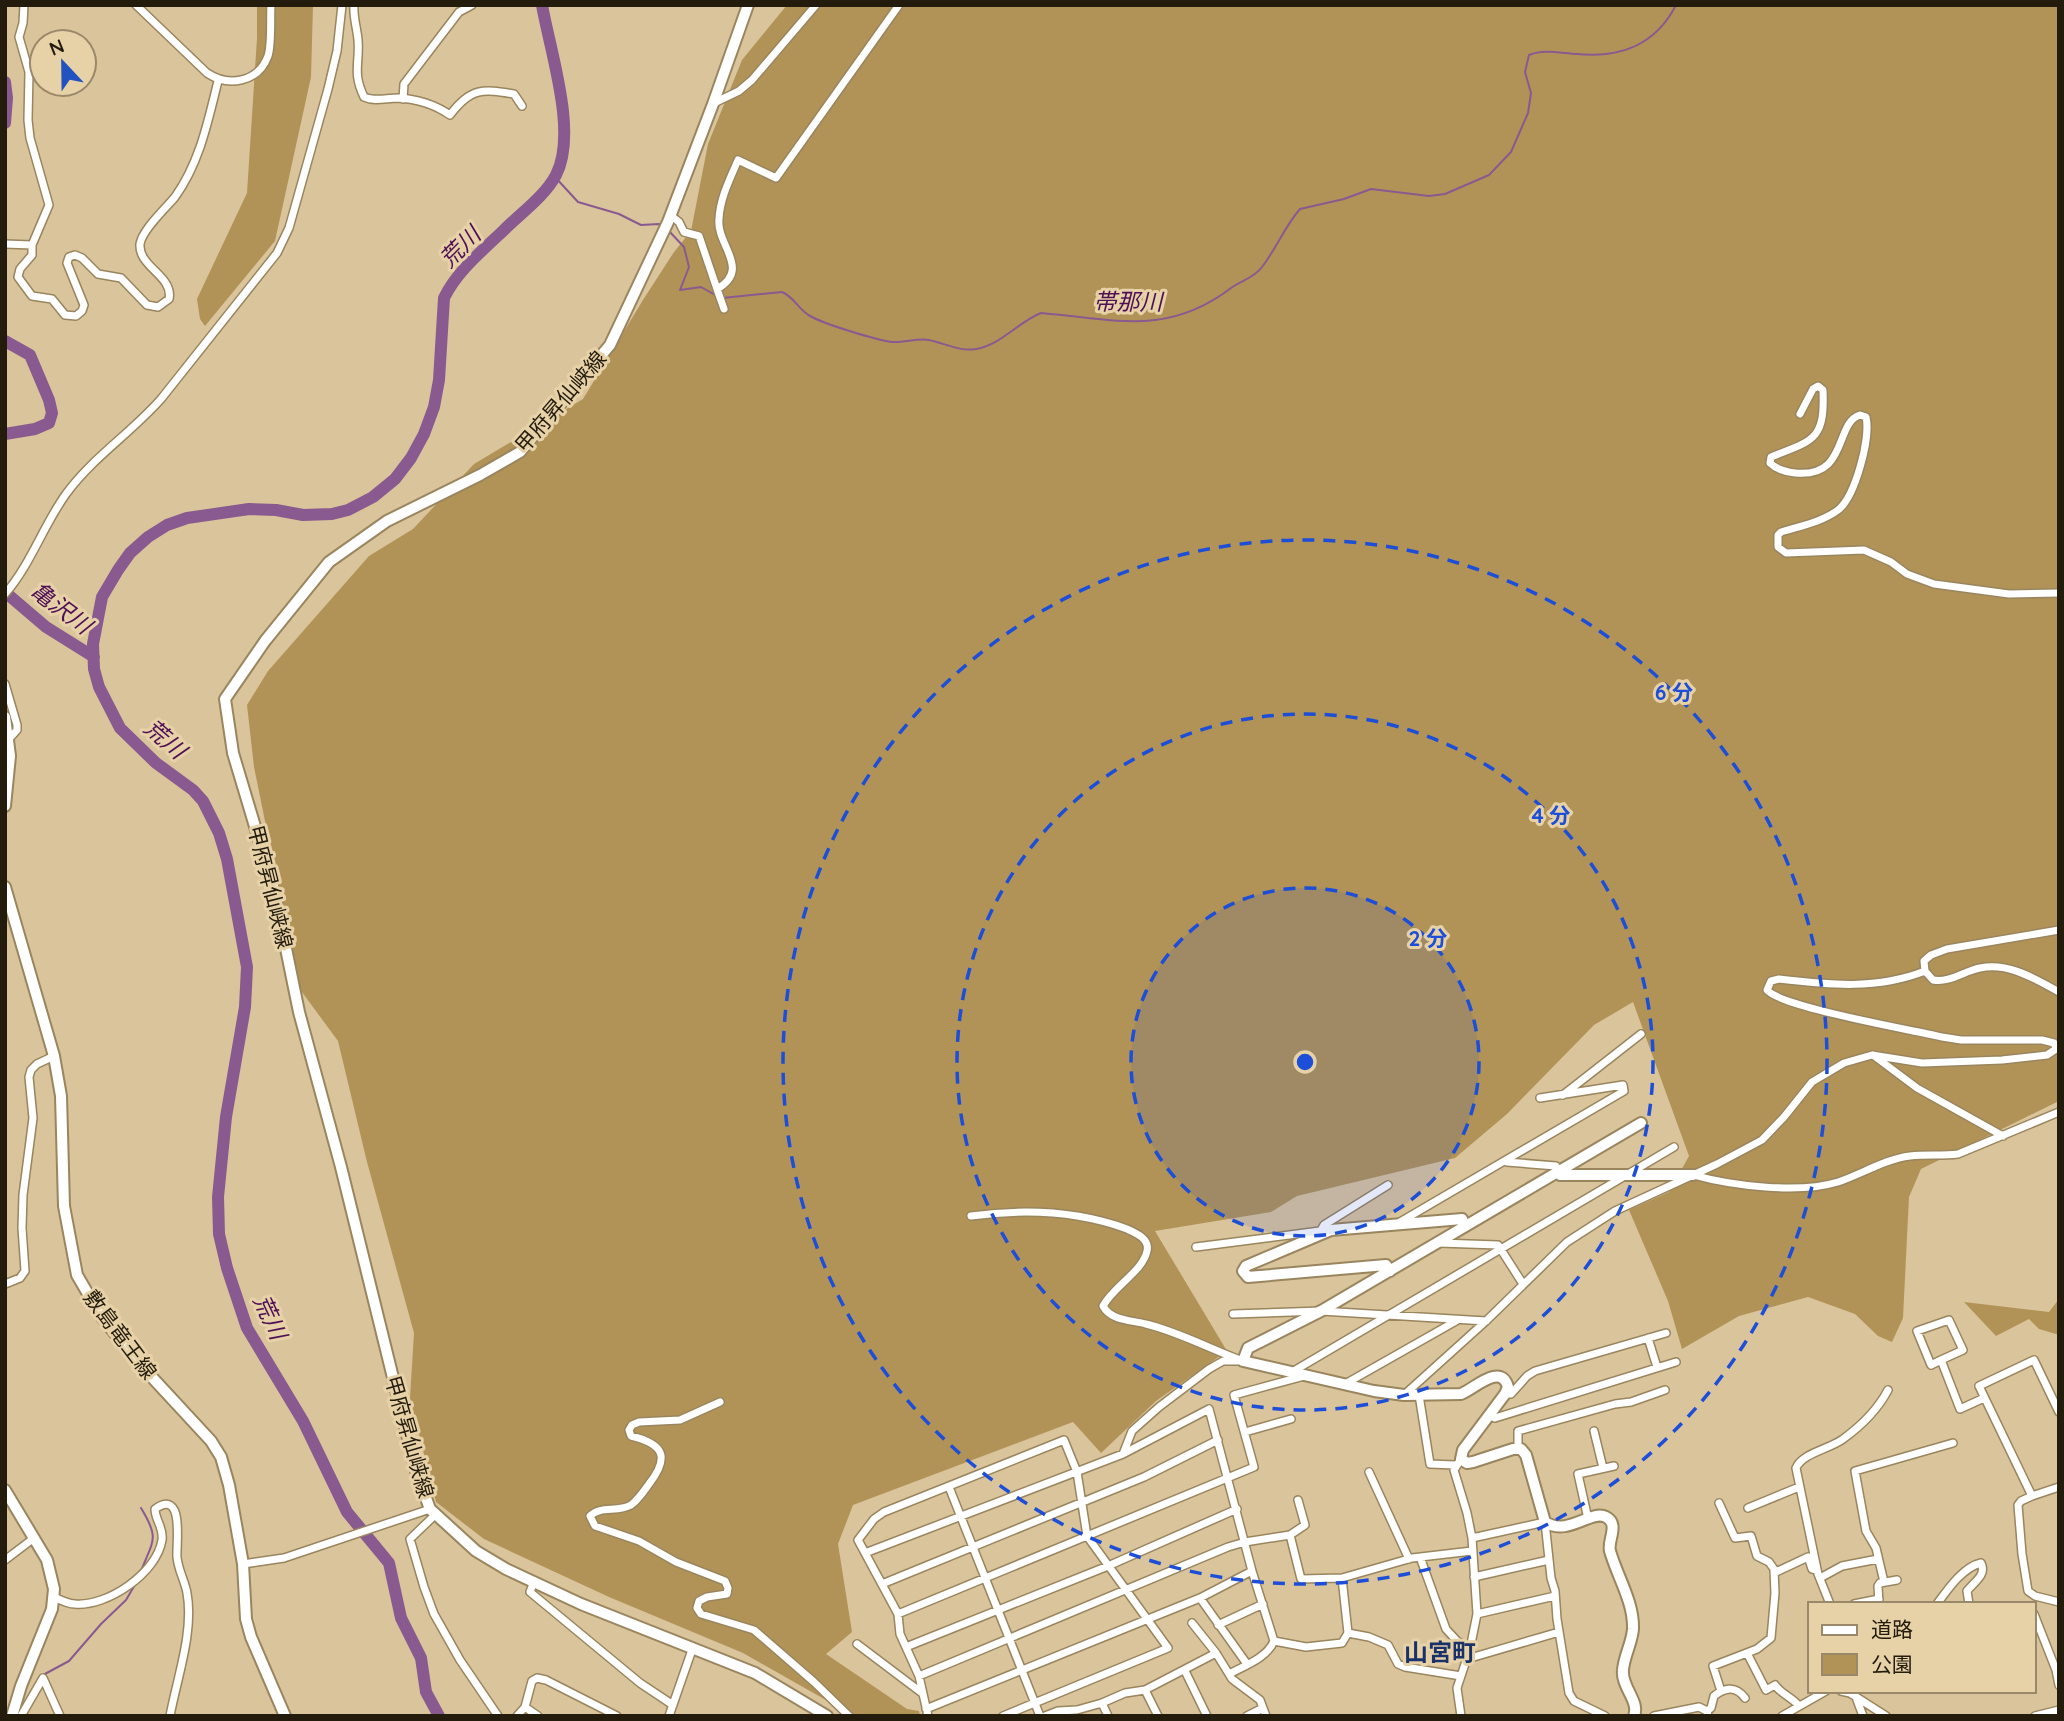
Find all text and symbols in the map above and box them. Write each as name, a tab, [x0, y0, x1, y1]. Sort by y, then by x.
north arrow	[28, 28, 98, 98]
text: N	[46, 33, 68, 61]
water label: 荒川	[433, 218, 488, 273]
water label: 帯那川	[1094, 287, 1166, 316]
street label: 甲府昇仙峡線	[509, 345, 611, 457]
water label: 亀沢川	[25, 575, 100, 642]
text: 6 分	[1655, 679, 1693, 705]
water label: 荒川	[138, 713, 194, 767]
text: 4 分	[1531, 802, 1571, 828]
street label: 甲府昇仙峡線	[243, 822, 299, 951]
text: 2 分	[1409, 925, 1447, 951]
centre of rings	[1293, 1050, 1317, 1074]
street label: 敷島竜王線	[79, 1285, 163, 1384]
water label: 荒川	[248, 1290, 295, 1346]
street label: 甲府昇仙峡線	[380, 1373, 440, 1501]
legend	[1808, 1602, 2036, 1693]
text: 道路	[1871, 1616, 1913, 1642]
district label: 山宮町	[1404, 1637, 1476, 1667]
text: 公園	[1871, 1651, 1913, 1677]

